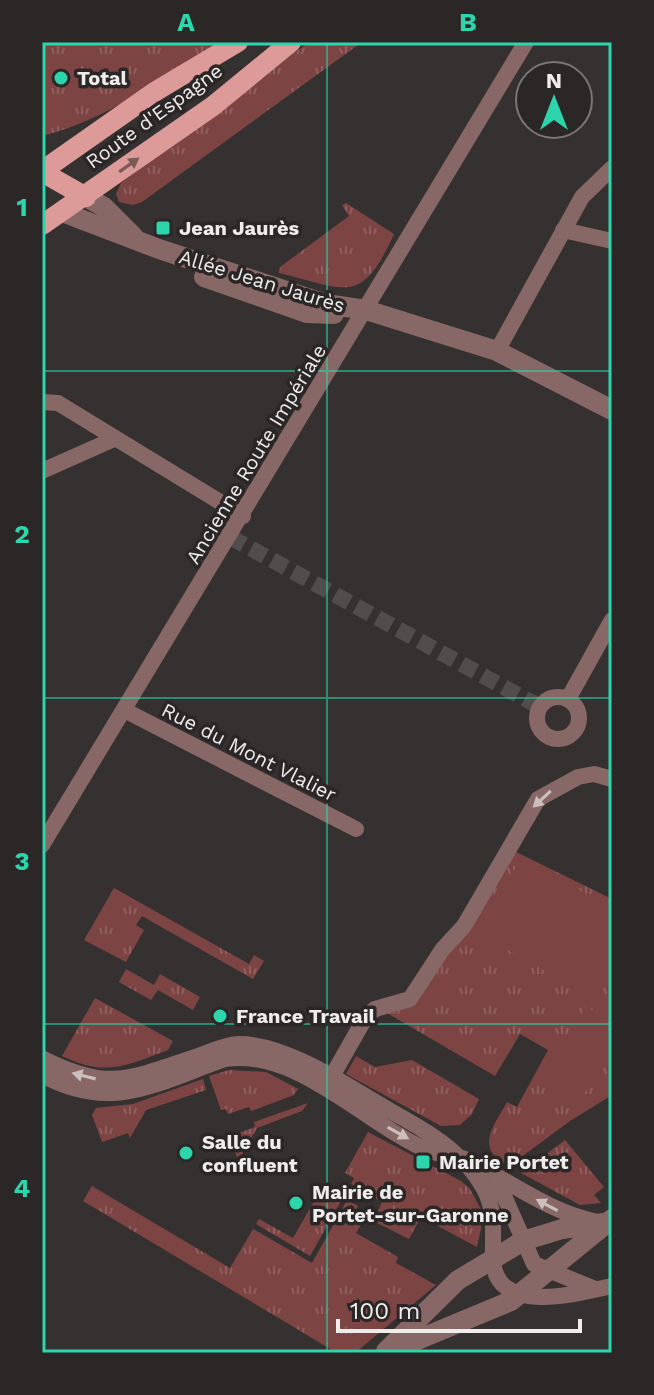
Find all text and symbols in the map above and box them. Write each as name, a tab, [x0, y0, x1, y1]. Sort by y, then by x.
text: A	[177, 7, 195, 37]
text: B	[459, 7, 477, 37]
street label: Route d'Espagne	[81, 58, 227, 174]
north arrow	[514, 60, 594, 140]
place label: Total	[77, 66, 128, 90]
text: N	[546, 68, 562, 93]
marker: Total	[52, 69, 70, 87]
one-way arrow	[119, 158, 140, 173]
text: 1	[16, 192, 28, 222]
place label: Jean Jaurès	[179, 216, 299, 240]
marker: Jean Jaurès	[154, 219, 172, 237]
street label: Allée Jean Jaurès	[176, 244, 348, 318]
street label: Ancienne Route Impériale	[181, 340, 331, 568]
text: 2	[14, 519, 30, 549]
street label: Rue du Mont Vlalier	[158, 698, 340, 806]
one-way arrow	[532, 790, 552, 808]
text: 3	[14, 846, 30, 876]
place label: France Travail	[236, 1004, 376, 1028]
marker: France Travail	[211, 1007, 229, 1025]
one-way arrow	[71, 1069, 96, 1081]
one-way arrow	[387, 1126, 409, 1140]
place label: Salle du confluent	[202, 1130, 298, 1177]
marker: Salle du confluent	[177, 1144, 195, 1162]
place label: Mairie Portet	[439, 1150, 569, 1174]
marker: Mairie Portet	[414, 1153, 432, 1171]
text: 4	[14, 1173, 31, 1203]
place label: Mairie de Portet-sur-Garonne	[312, 1180, 509, 1227]
marker: Mairie de Portet-sur-Garonne	[287, 1194, 305, 1212]
one-way arrow	[536, 1198, 558, 1212]
scale bar	[338, 1283, 580, 1333]
text: 100 m	[350, 1297, 420, 1325]

